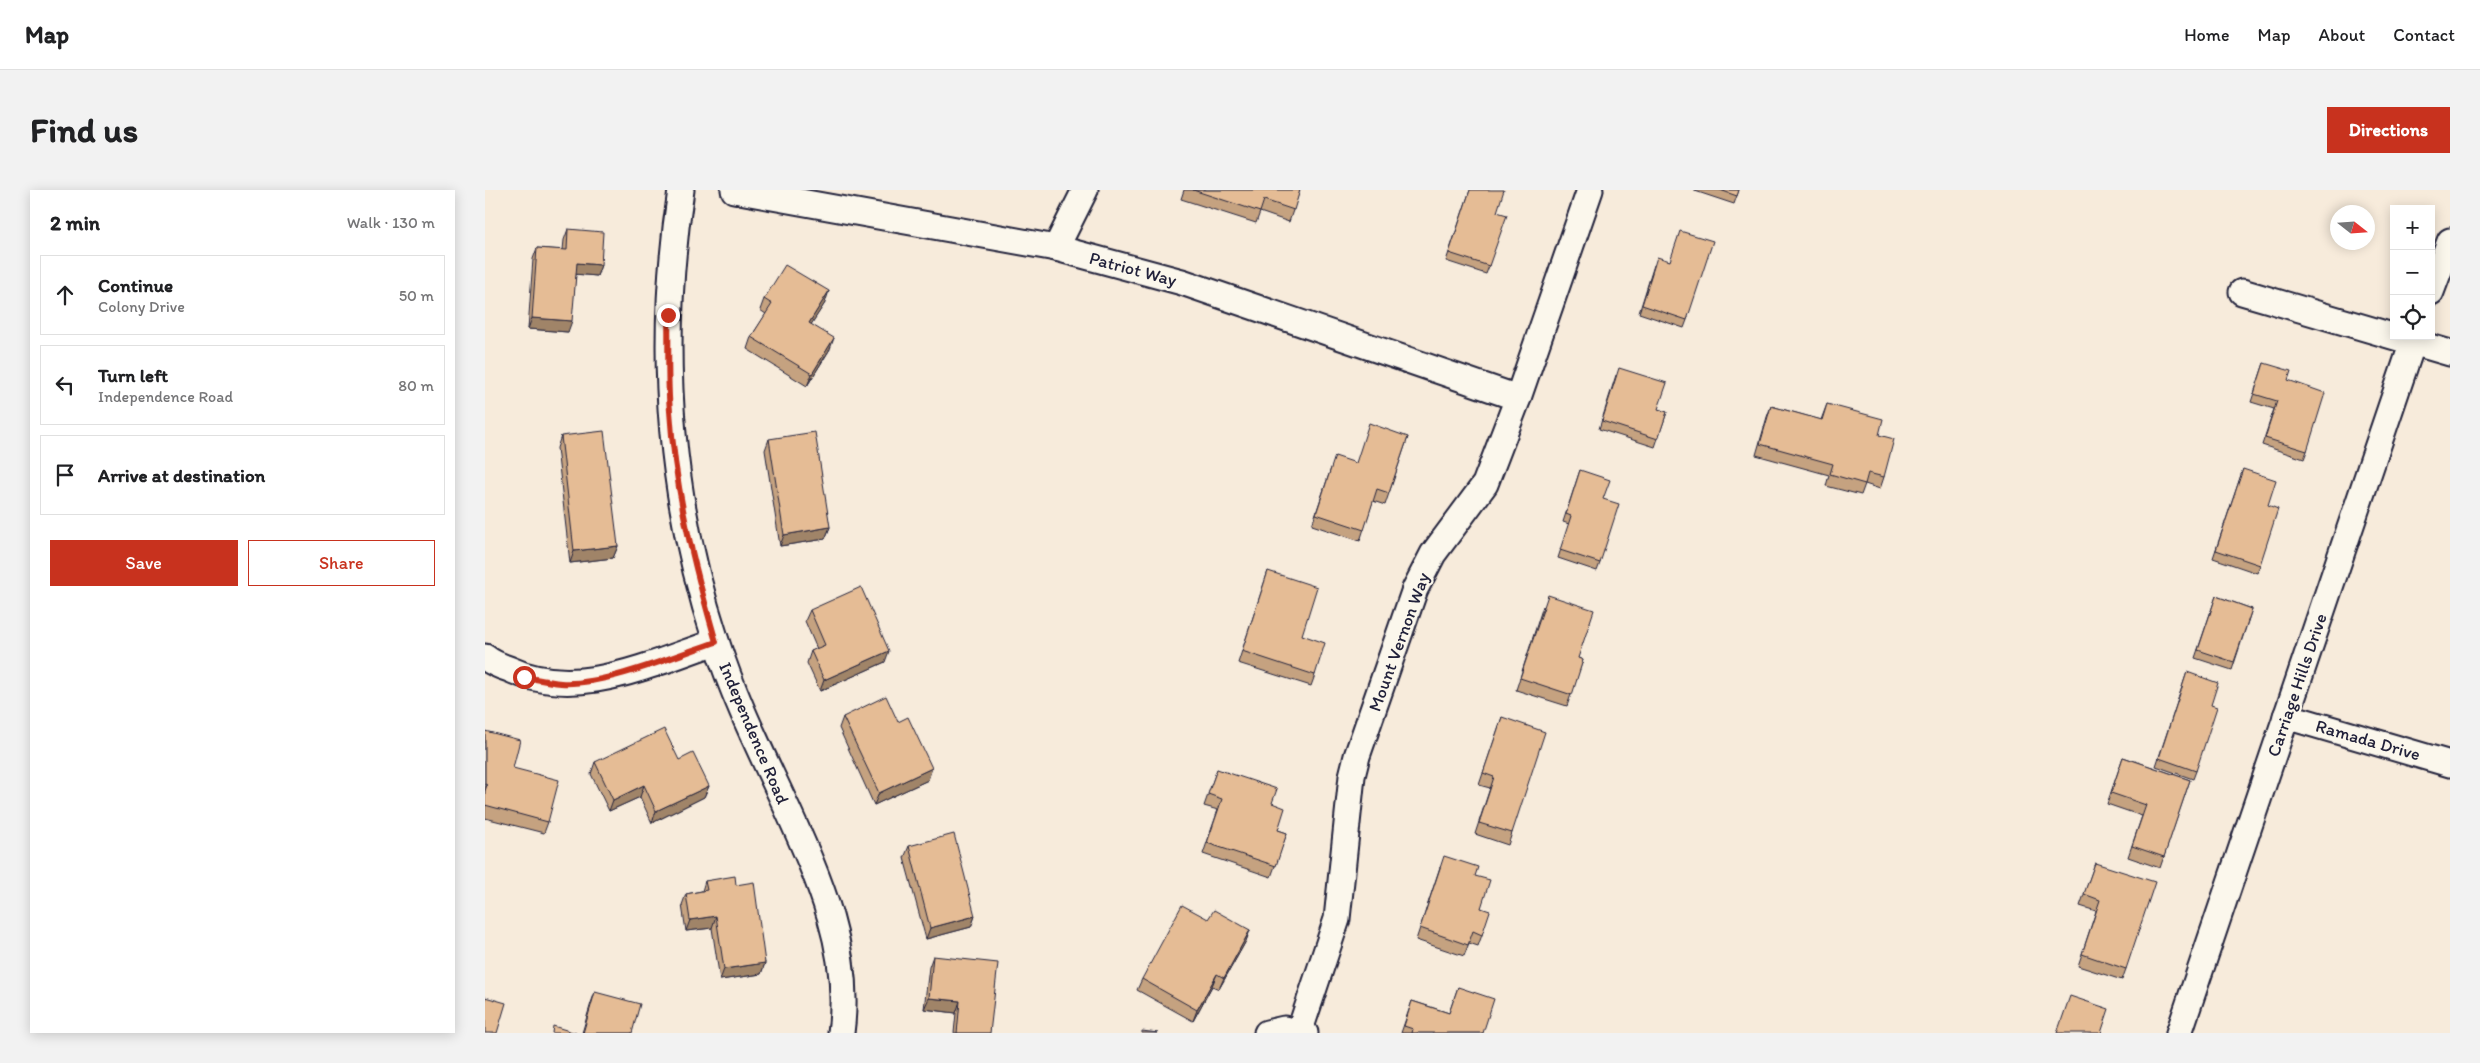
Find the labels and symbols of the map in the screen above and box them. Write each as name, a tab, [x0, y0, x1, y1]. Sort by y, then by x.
north arrow	[2330, 205, 2375, 250]
street label: Patriot Way	[1087, 247, 1180, 291]
route end	[657, 304, 680, 327]
street label: Mount Vernon Way	[1364, 569, 1435, 714]
street label: Carriage Hills Drive	[2262, 610, 2332, 760]
street label: Independence Road	[714, 659, 794, 808]
route start	[513, 666, 536, 689]
street label: Ramada Drive	[2313, 715, 2423, 765]

